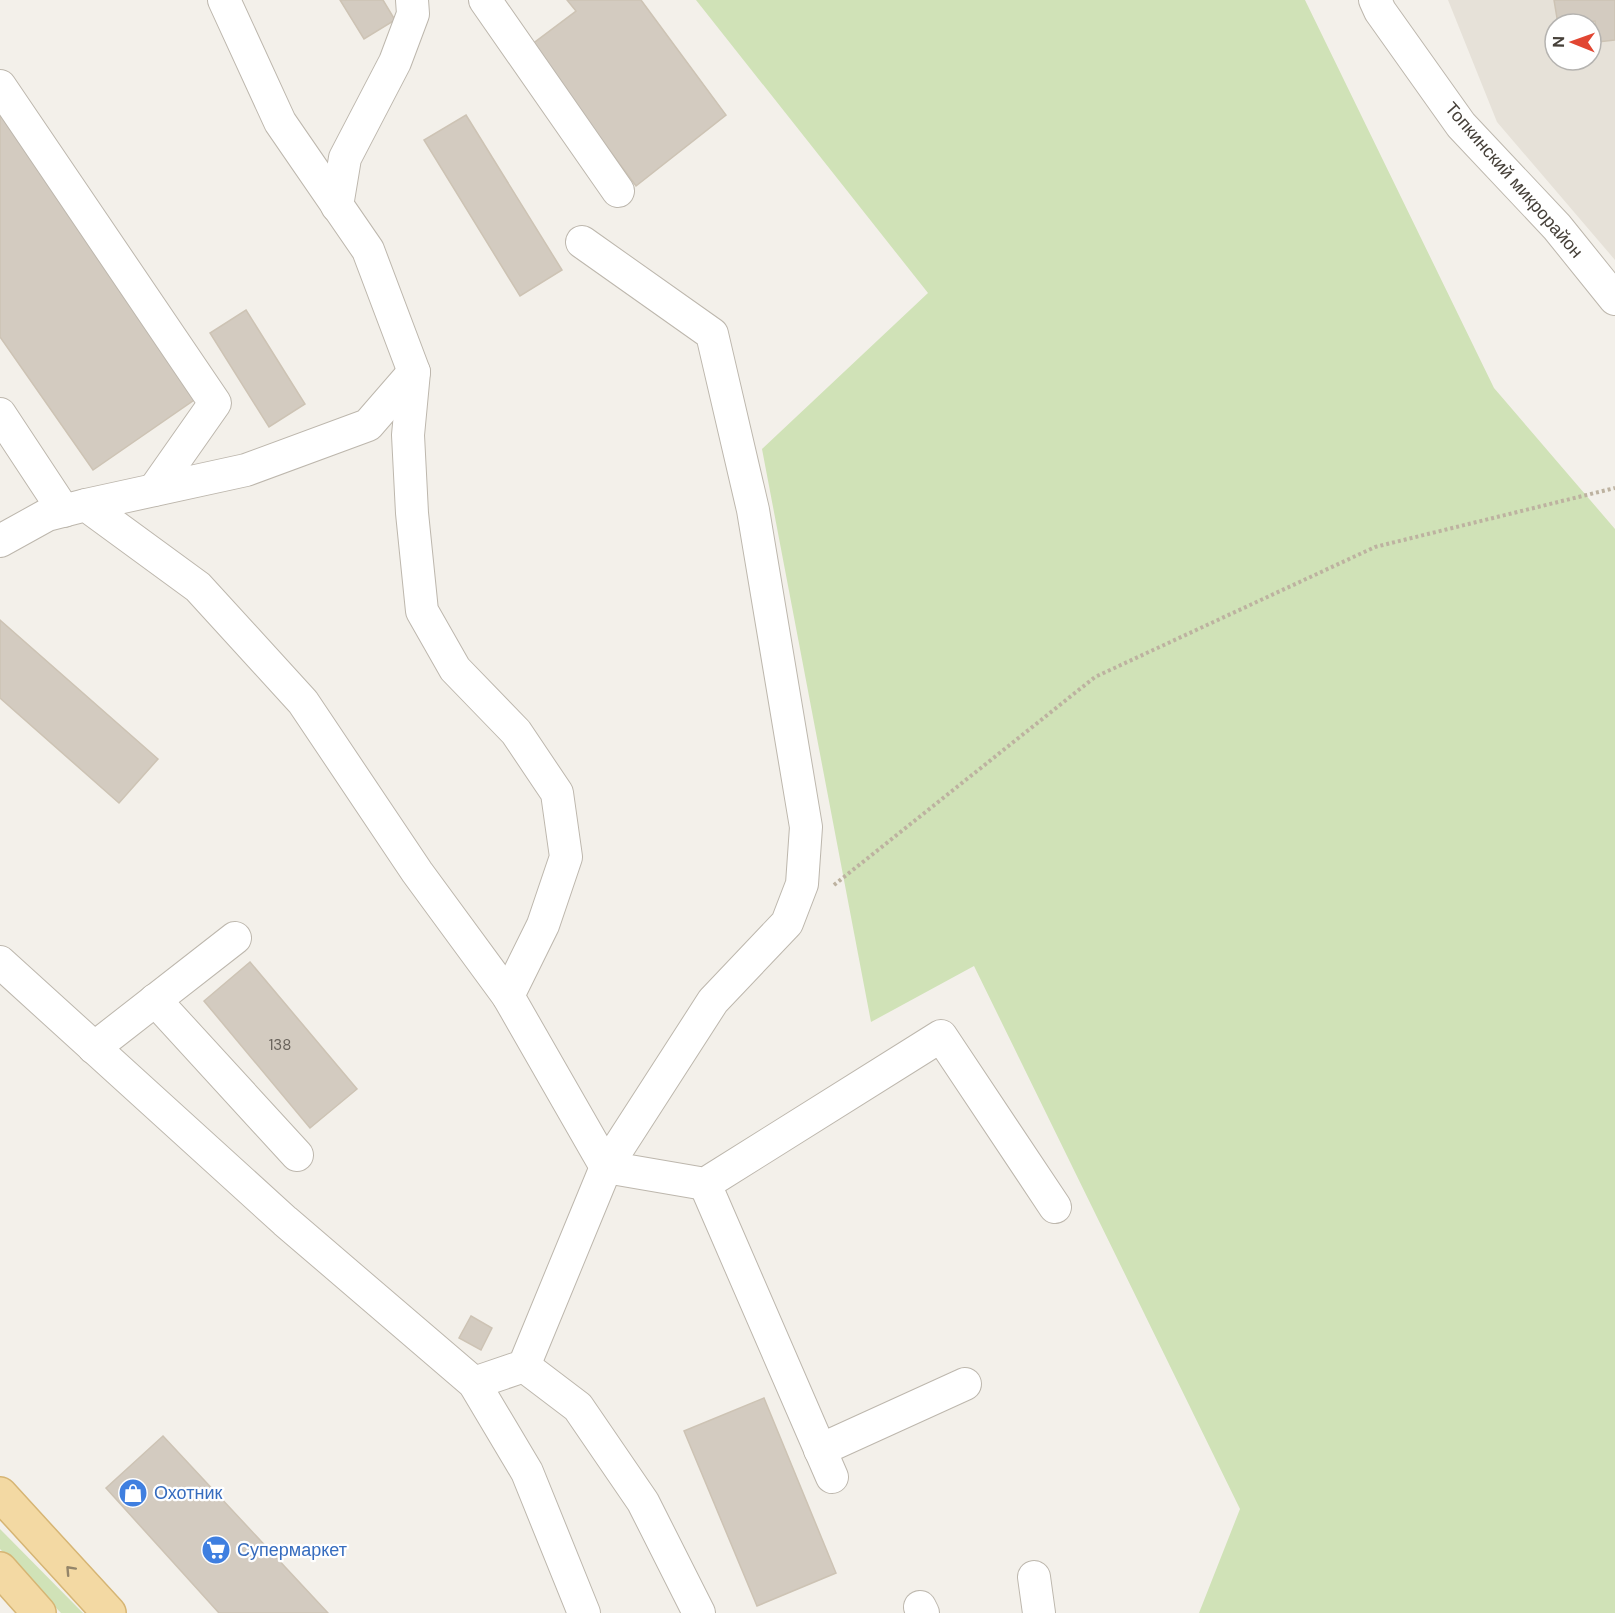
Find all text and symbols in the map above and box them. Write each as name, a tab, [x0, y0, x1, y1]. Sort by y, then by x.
north arrow	[1543, 12, 1603, 72]
text: N	[1548, 36, 1569, 48]
street label: Топкинский микрорайон	[1440, 97, 1588, 263]
house number: 138	[269, 1035, 291, 1055]
shop icon: Охотник	[117, 1477, 149, 1509]
place label: Охотник	[154, 1481, 222, 1505]
supermarket icon: Супермаркет	[200, 1534, 232, 1566]
place label: Супермаркет	[237, 1538, 347, 1562]
one-way arrow	[66, 1566, 77, 1577]

